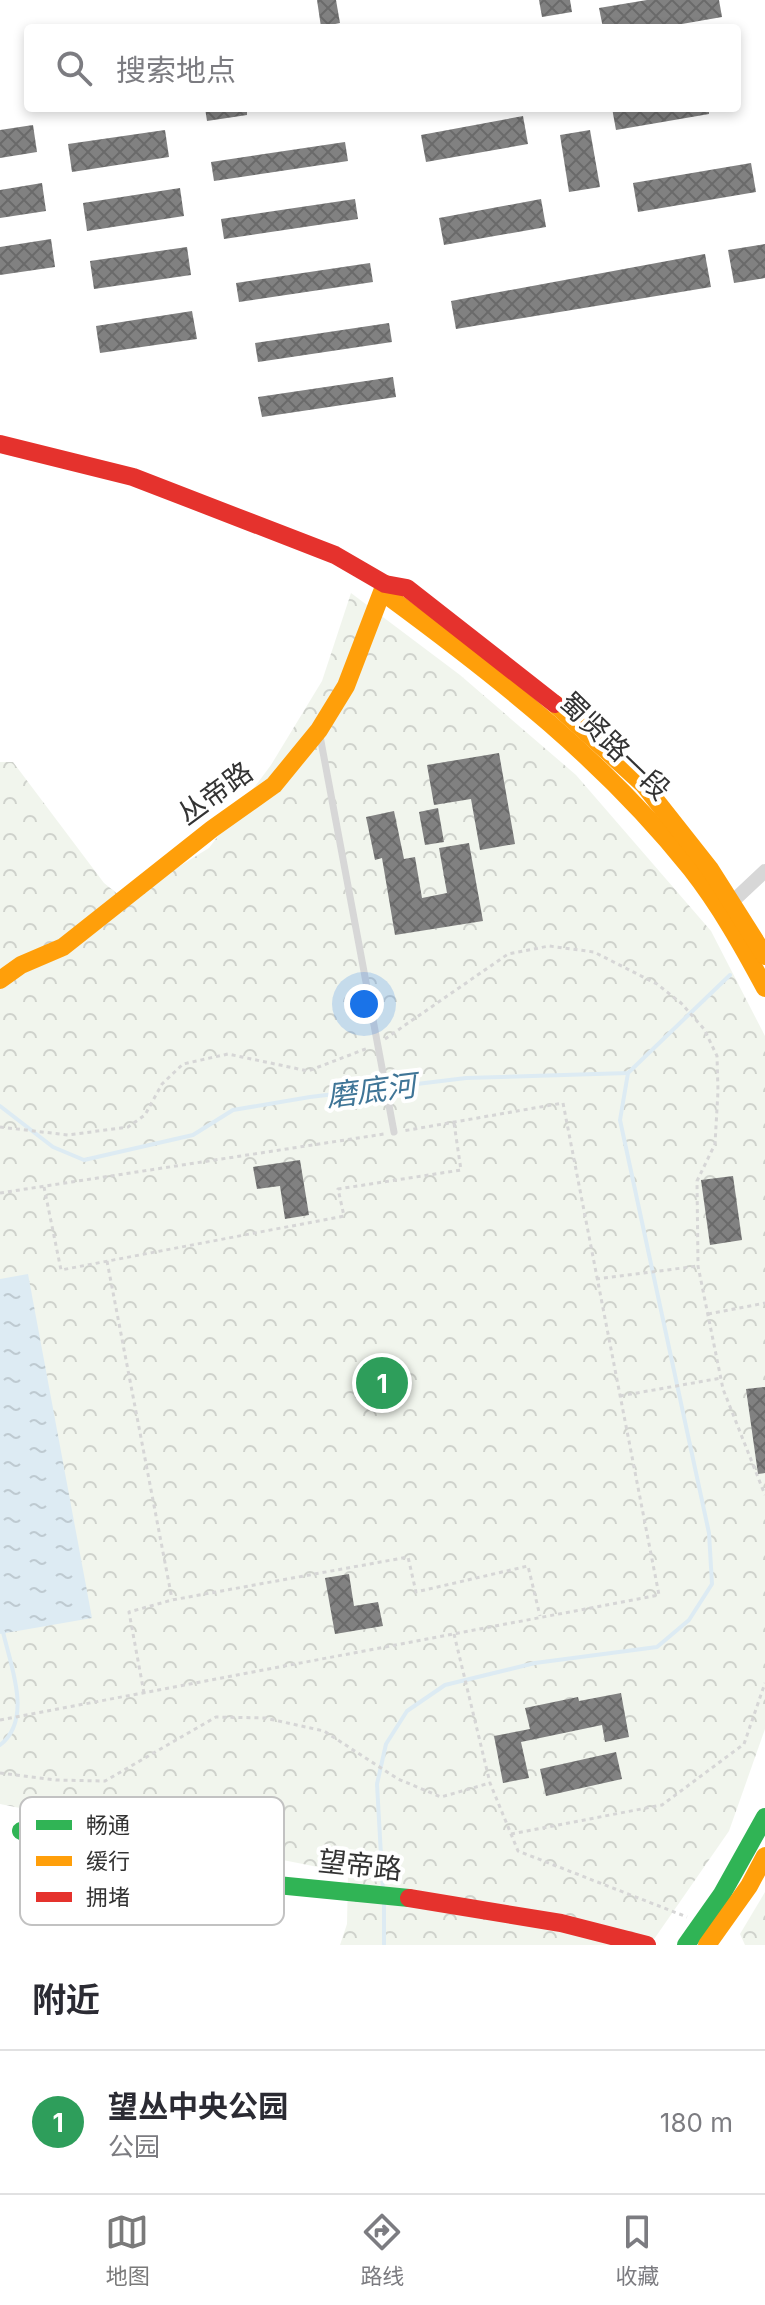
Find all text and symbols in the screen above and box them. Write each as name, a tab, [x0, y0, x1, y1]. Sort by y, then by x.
search box	[24, 24, 741, 112]
icon: search	[52, 46, 96, 90]
text: 搜索地点	[116, 52, 236, 88]
street label: 蜀贤路一段	[553, 685, 677, 807]
street label: 丛帝路	[171, 755, 259, 831]
your location	[344, 984, 384, 1024]
water label: 磨底河	[324, 1066, 423, 1113]
pin: 1	[356, 1353, 408, 1413]
legend	[20, 1797, 284, 1925]
text: 畅通	[86, 1812, 130, 1838]
street label: 望帝路	[316, 1844, 404, 1886]
text: 缓行	[86, 1848, 130, 1874]
text: 拥堵	[86, 1884, 130, 1910]
text: 附近	[32, 1979, 100, 2020]
text: 望丛中央公园	[108, 2088, 288, 2124]
text: 1	[52, 2107, 64, 2138]
text: 180 m	[660, 2107, 733, 2138]
text: 公园	[108, 2131, 160, 2162]
tab: 地图	[105, 2210, 150, 2290]
tab: 路线	[360, 2210, 405, 2290]
tab: 收藏	[615, 2210, 660, 2290]

